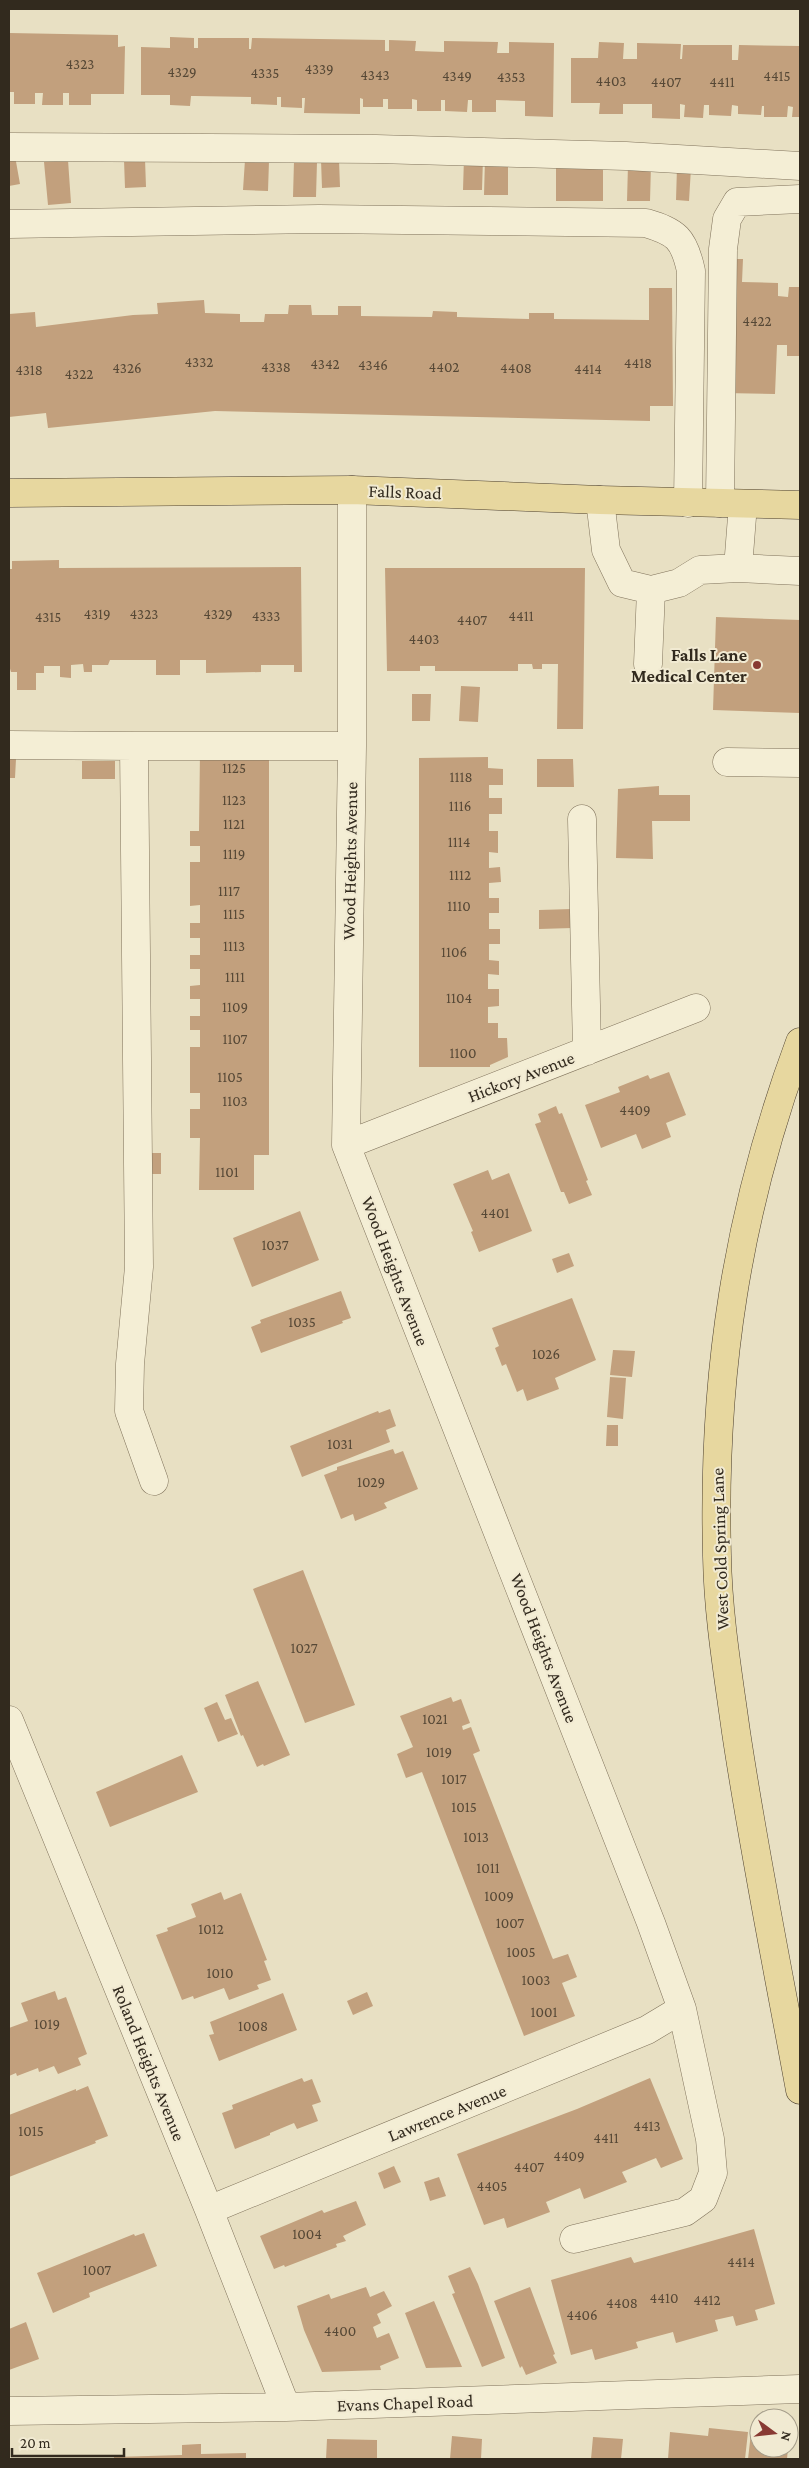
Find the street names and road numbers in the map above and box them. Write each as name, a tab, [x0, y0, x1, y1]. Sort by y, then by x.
street label: Falls Road	[368, 481, 442, 503]
street label: Wood Heights Avenue	[339, 781, 361, 940]
street label: Hickory Avenue	[465, 1047, 577, 1106]
street label: Wood Heights Avenue	[357, 1193, 433, 1349]
street label: West Cold Spring Lane	[707, 1467, 733, 1631]
street label: Wood Heights Avenue	[506, 1570, 582, 1726]
street label: Roland Heights Avenue	[109, 1982, 189, 2144]
street label: Lawrence Avenue	[385, 2080, 509, 2146]
street label: Evans Chapel Road	[336, 2391, 474, 2415]

